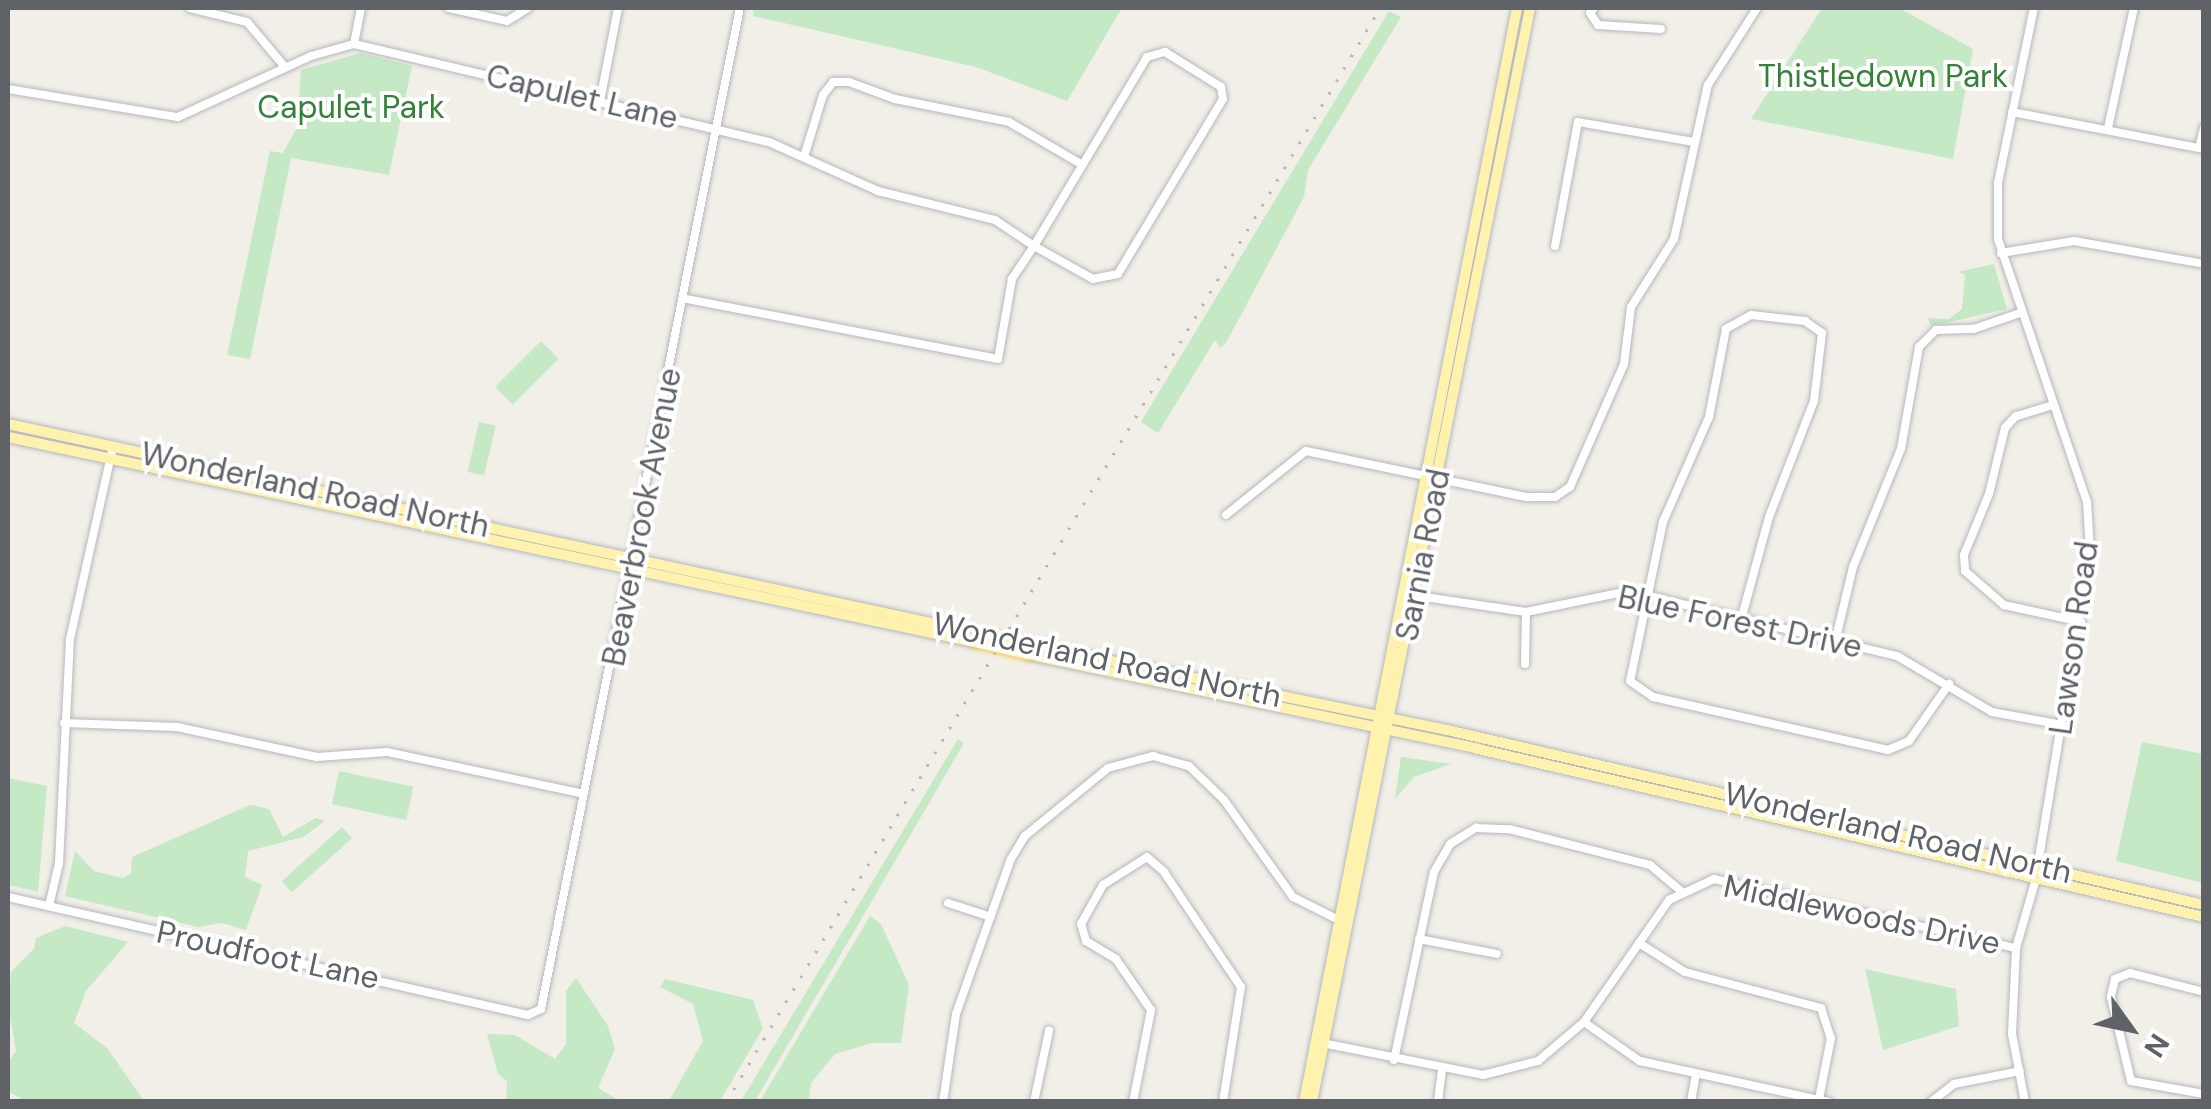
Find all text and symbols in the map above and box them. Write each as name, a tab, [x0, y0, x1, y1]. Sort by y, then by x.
street label: Capulet Lane	[483, 56, 681, 138]
park label: Thistledown Park	[1758, 57, 2008, 95]
park label: Capulet Park	[257, 88, 445, 126]
street label: Beaverbrook Avenue	[594, 365, 690, 669]
street label: Wonderland Road North	[137, 434, 493, 546]
street label: Sarnia Road	[1388, 466, 1458, 644]
street label: Lawson Road	[2041, 539, 2107, 737]
street label: Blue Forest Drive	[1614, 577, 1866, 667]
street label: Wonderland Road North	[929, 604, 1285, 716]
street label: Wonderland Road North	[1721, 774, 2075, 892]
street label: Middlewoods Drive	[1720, 867, 2004, 963]
street label: Proudfoot Lane	[153, 913, 383, 997]
north arrow	[2081, 979, 2181, 1079]
text: N	[2136, 1027, 2178, 1064]

